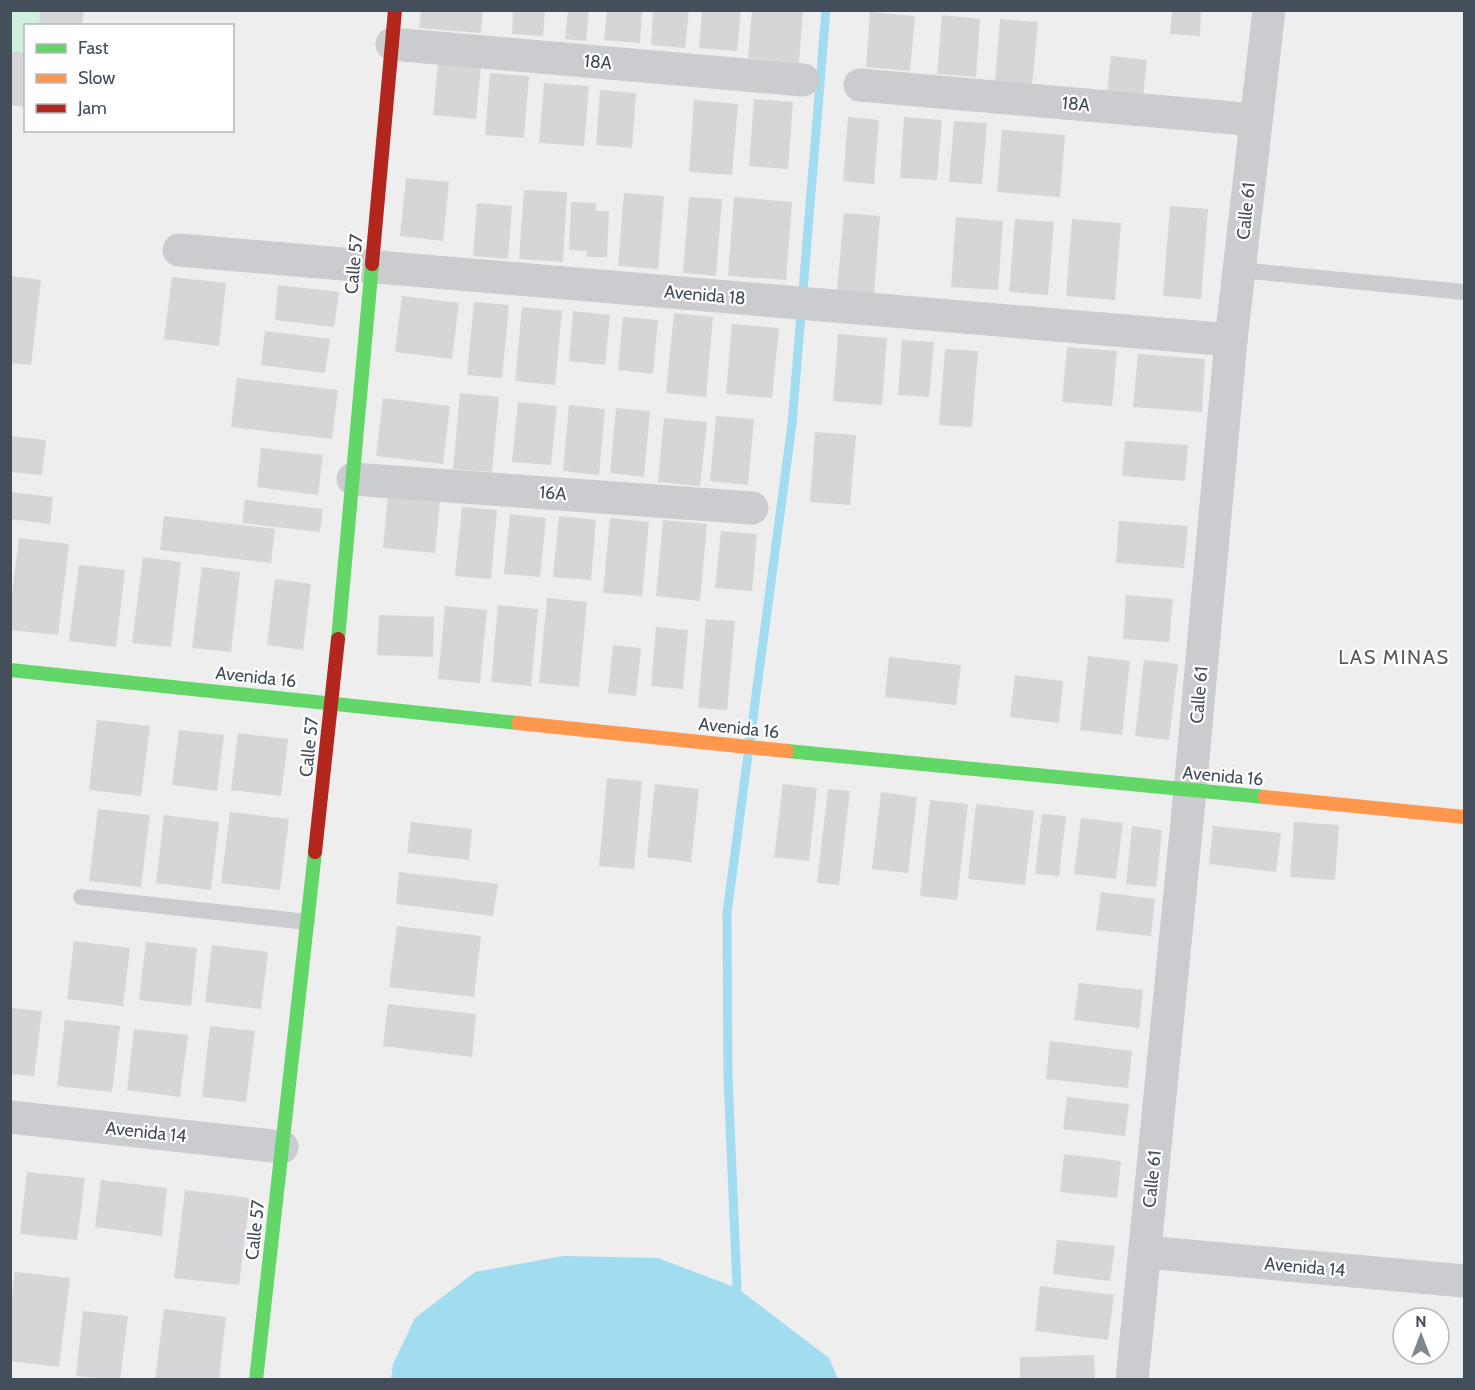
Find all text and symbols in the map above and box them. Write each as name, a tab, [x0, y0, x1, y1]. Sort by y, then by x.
legend	[24, 24, 234, 132]
text: Fast	[78, 37, 109, 59]
street label: 18A	[583, 50, 613, 74]
text: Slow	[78, 67, 115, 89]
street label: 18A	[1061, 92, 1091, 116]
text: Jam	[77, 97, 107, 119]
street label: Calle 61	[1232, 181, 1260, 241]
street label: Calle 57	[340, 233, 368, 295]
street label: Avenida 18	[663, 280, 747, 310]
street label: 16A	[539, 481, 567, 505]
district label: LAS MINAS	[1338, 645, 1450, 669]
street label: Avenida 16	[215, 662, 297, 692]
street label: Calle 61	[1186, 665, 1212, 725]
street label: Avenida 16	[698, 713, 780, 743]
street label: Calle 57	[295, 716, 323, 778]
street label: Avenida 16	[1182, 762, 1264, 790]
street label: Avenida 14	[104, 1117, 188, 1147]
street label: Calle 61	[1138, 1149, 1166, 1209]
street label: Calle 57	[241, 1199, 269, 1261]
street label: Avenida 14	[1264, 1253, 1346, 1281]
north arrow	[1391, 1306, 1451, 1366]
text: N	[1415, 1312, 1427, 1331]

